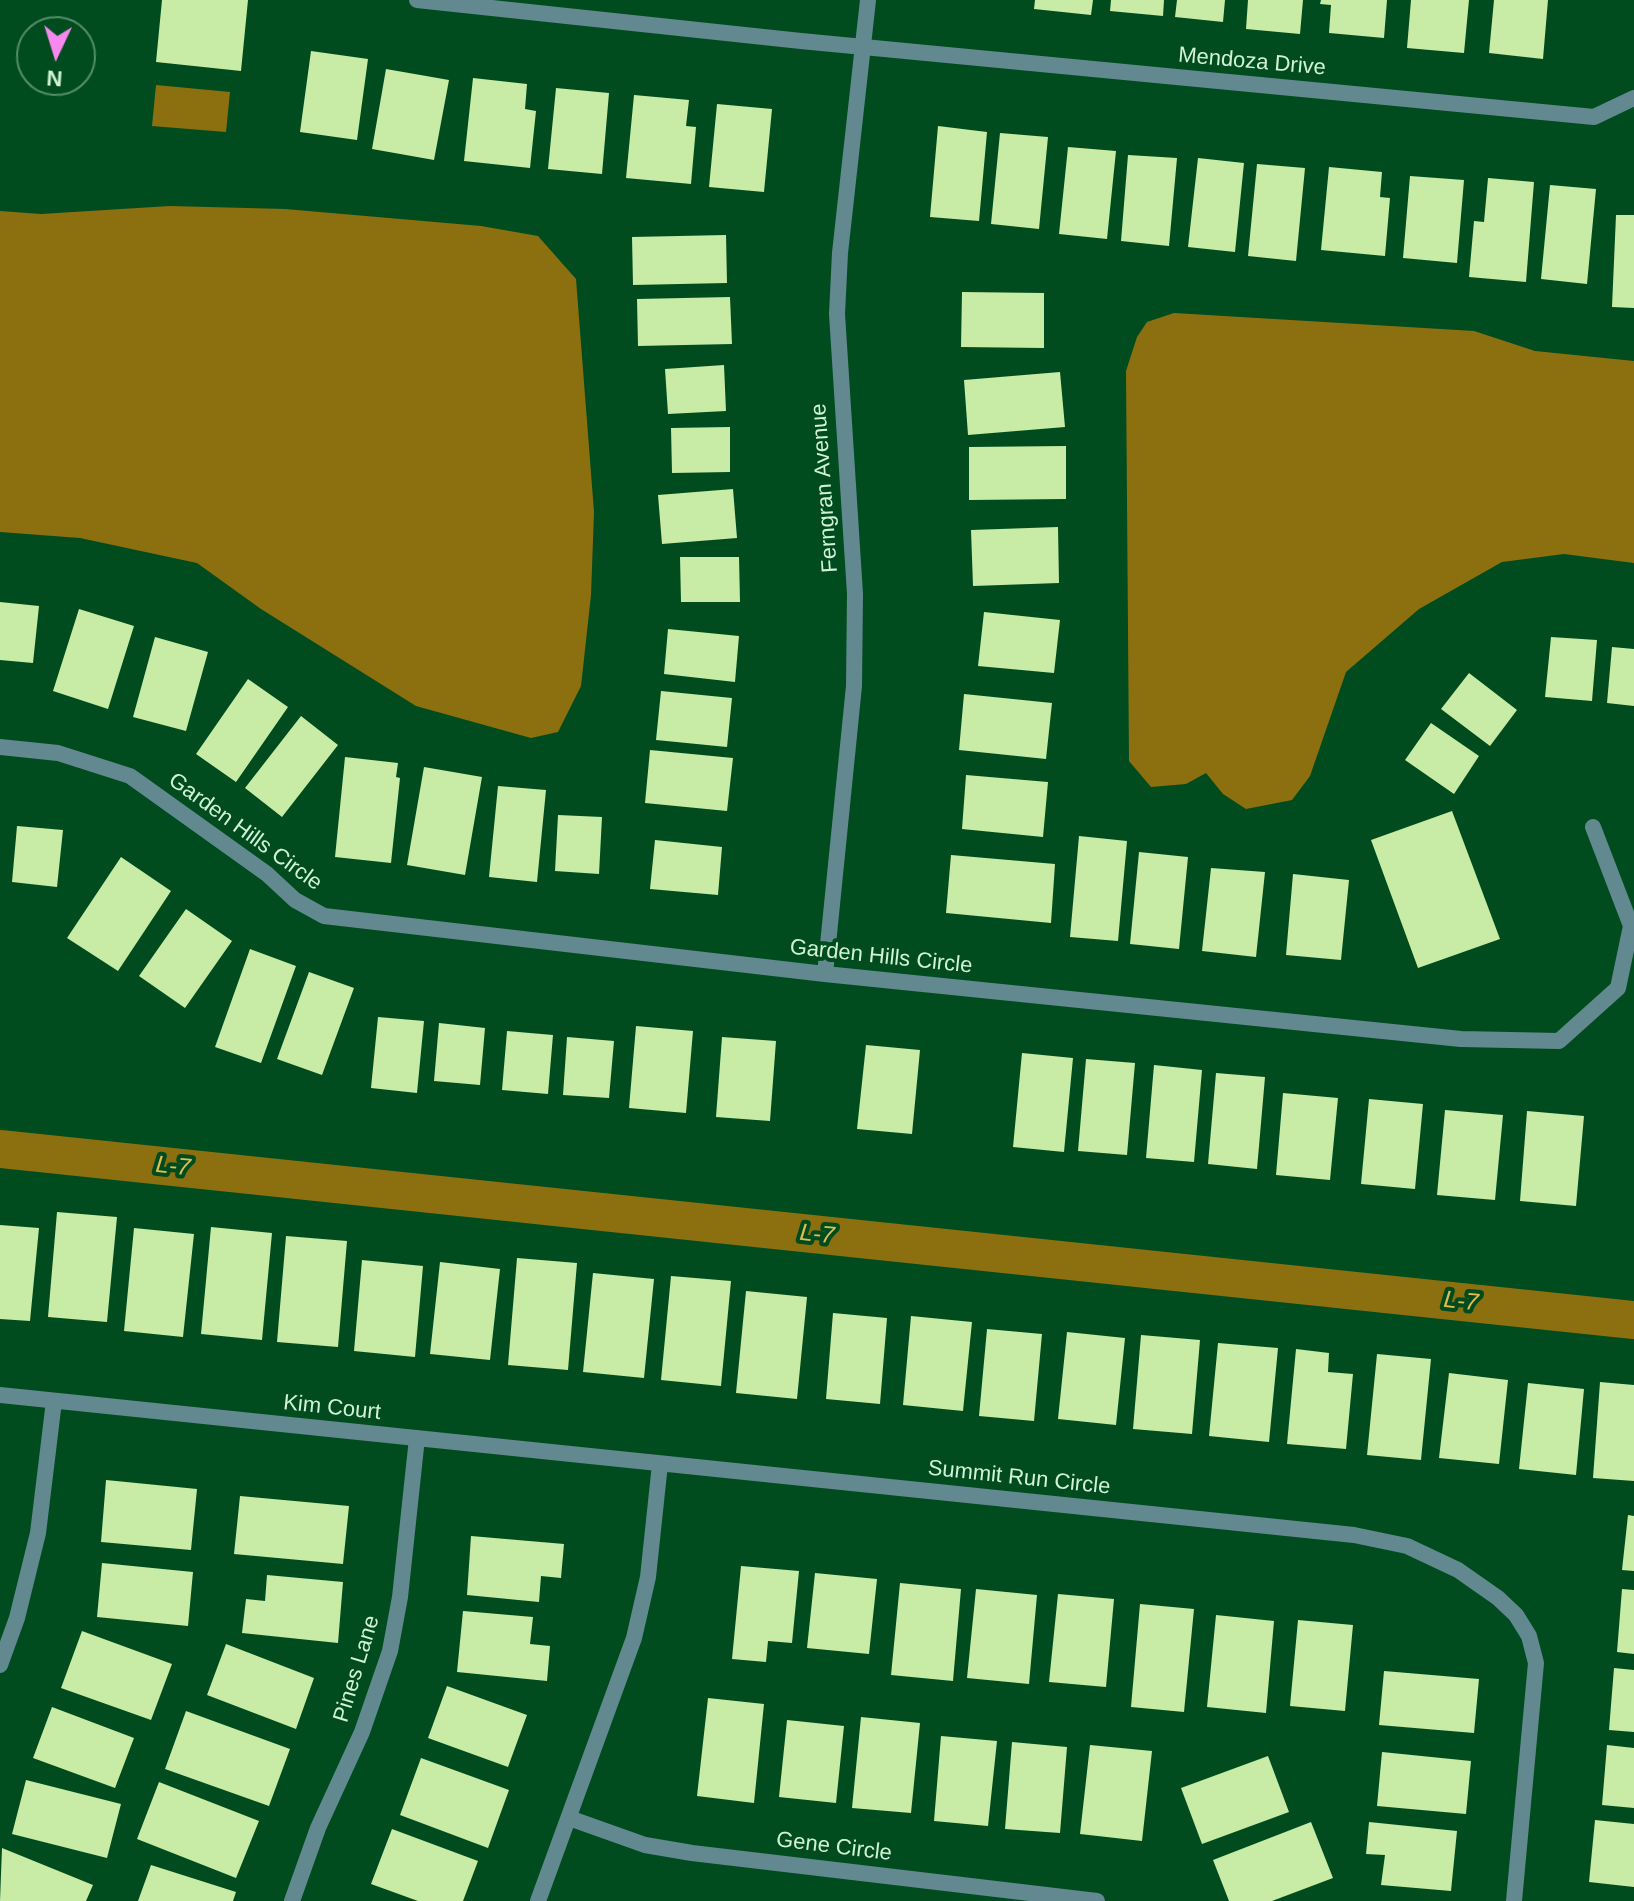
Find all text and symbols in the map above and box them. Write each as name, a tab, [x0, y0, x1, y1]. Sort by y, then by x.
north arrow	[16, 16, 96, 96]
street label: Mendoza Drive	[1177, 42, 1327, 82]
text: N	[46, 65, 63, 91]
street label: Ferngran Avenue	[806, 402, 844, 574]
street label: Garden Hills Circle	[163, 767, 327, 897]
street label: Garden Hills Circle	[788, 934, 974, 980]
water label: L-7	[154, 1151, 192, 1183]
water label: L-7	[798, 1219, 836, 1251]
water label: L-7	[1442, 1286, 1480, 1318]
street label: Kim Court	[282, 1390, 382, 1426]
street label: Summit Run Circle	[926, 1455, 1112, 1501]
street label: Pines Lane	[328, 1613, 386, 1725]
street label: Gene Circle	[775, 1827, 893, 1867]

